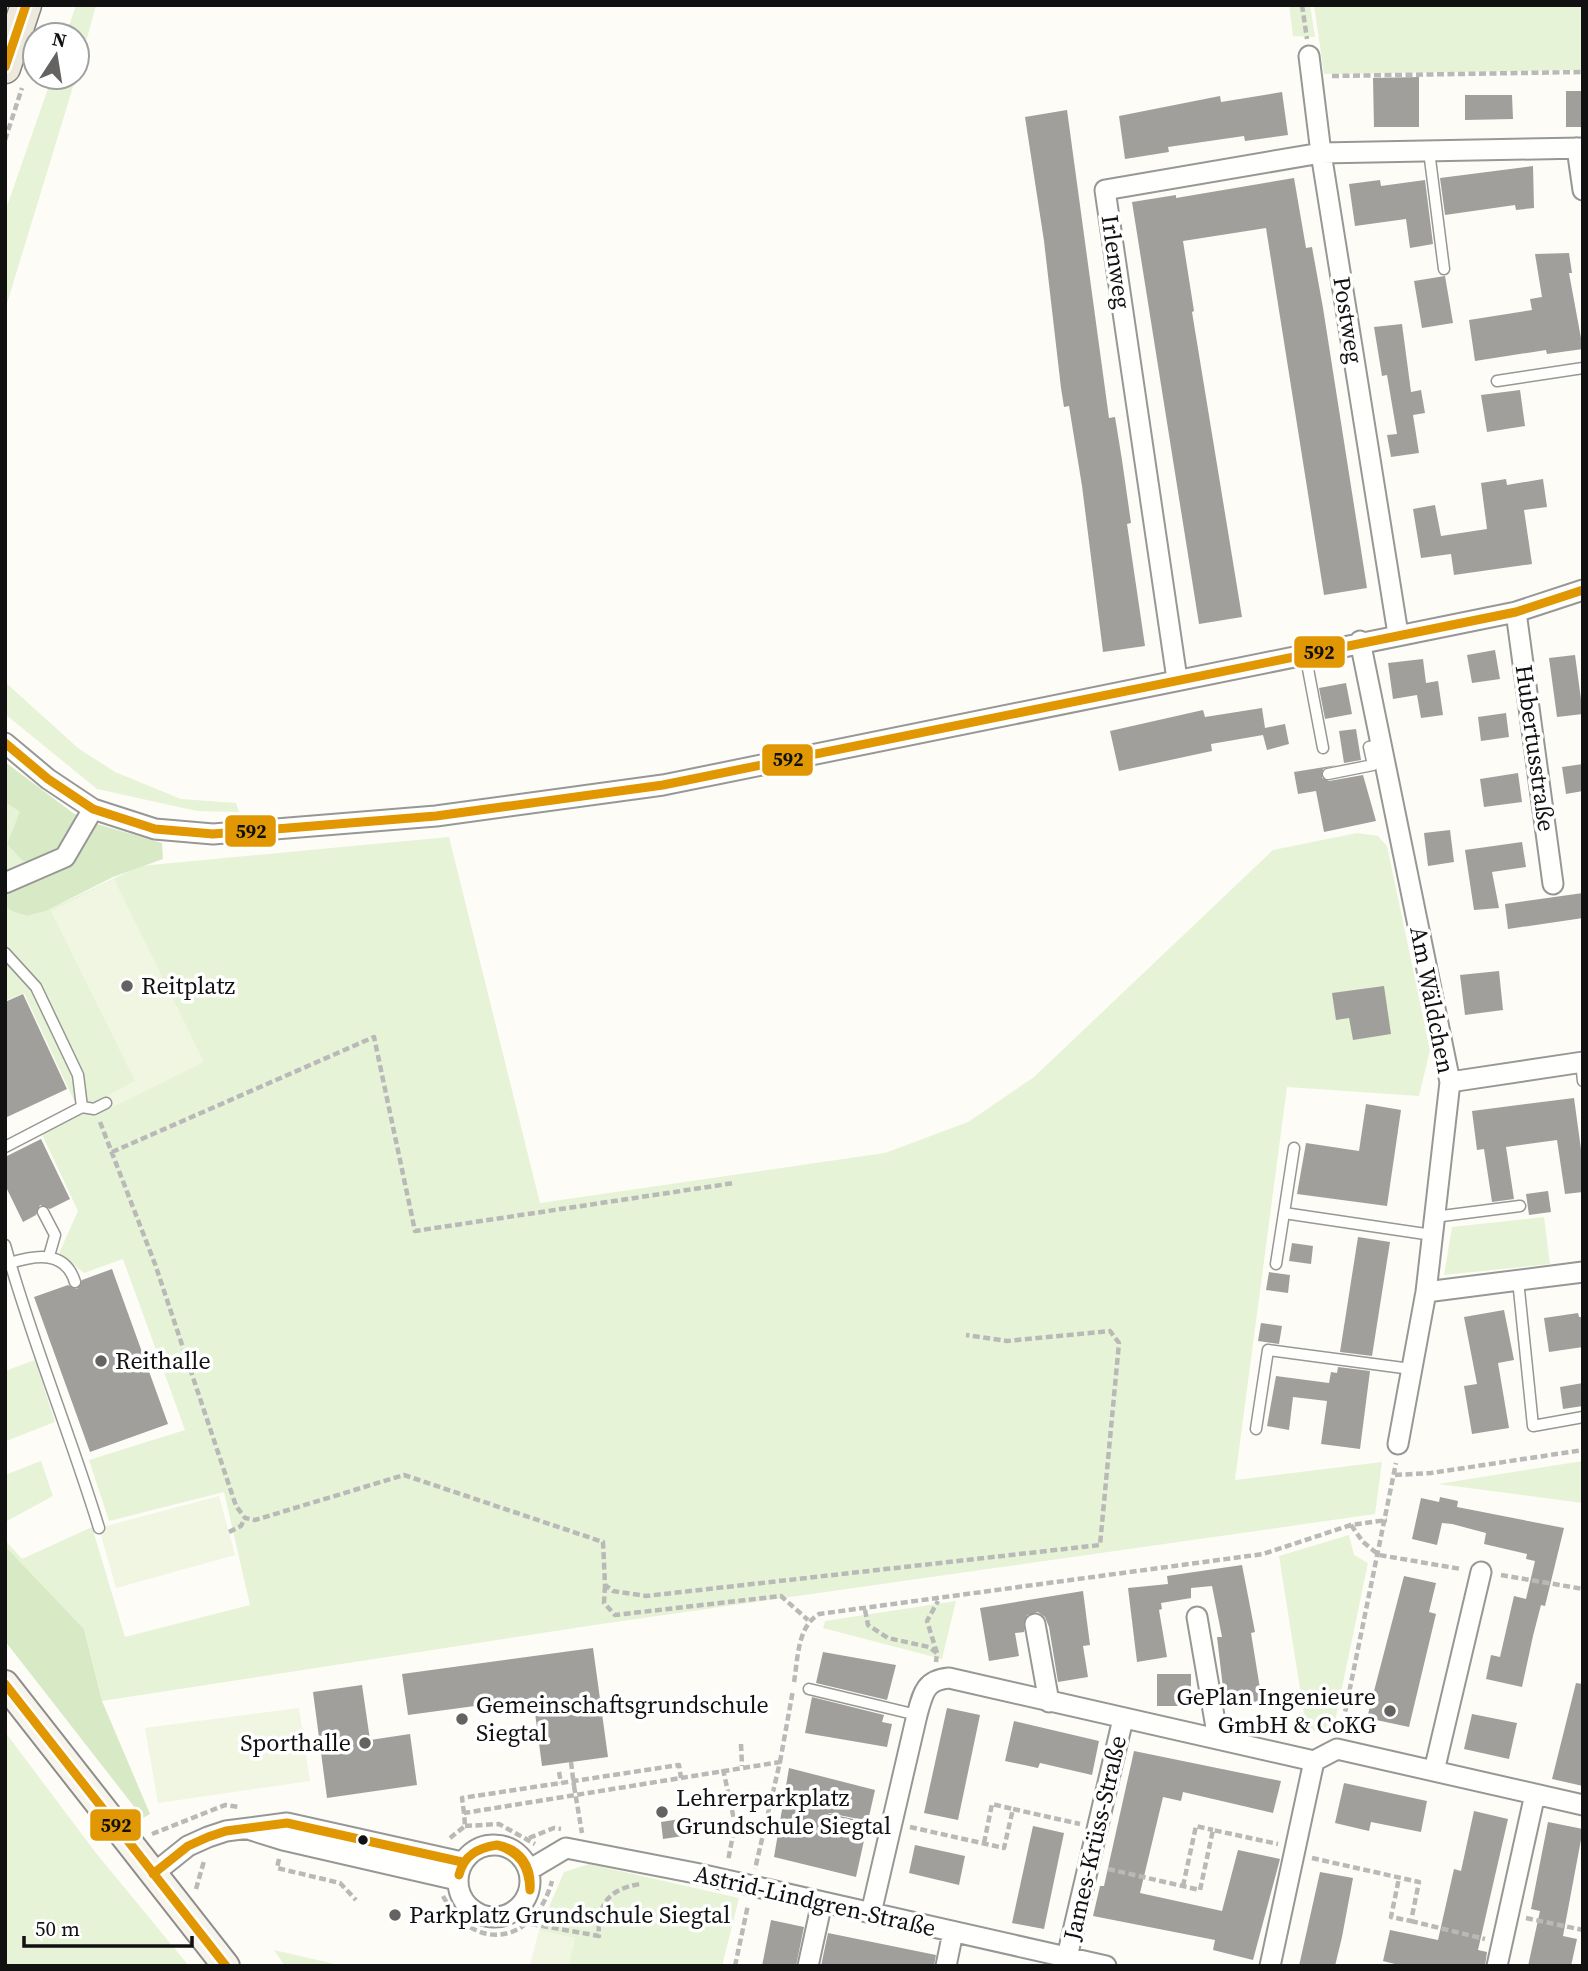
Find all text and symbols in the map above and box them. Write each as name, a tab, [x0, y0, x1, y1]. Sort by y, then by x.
north arrow	[21, 21, 91, 91]
text: N	[50, 25, 69, 54]
street label: Irlenweg	[1094, 213, 1139, 311]
street label: Postweg	[1325, 274, 1372, 366]
line badge: 592	[1293, 635, 1346, 669]
text: 592	[1304, 639, 1334, 665]
street label: Hubertusstraße	[1507, 662, 1564, 833]
line badge: 592	[761, 743, 814, 777]
text: 592	[773, 746, 803, 772]
line badge: 592	[224, 814, 277, 848]
text: 592	[236, 818, 266, 844]
street label: Am Wäldchen	[1402, 923, 1463, 1076]
place label: Reitplatz	[141, 969, 235, 1002]
marker: Reitplatz	[119, 978, 135, 994]
place label: Reithalle	[115, 1344, 211, 1377]
marker: Reithalle	[93, 1353, 109, 1369]
place label: GePlan Ingenieure GmbH & CoKG	[1176, 1680, 1377, 1741]
place label: Gemeinschaftsgrundschule Siegtal	[476, 1688, 769, 1749]
marker: GePlan Ingenieure GmbH & CoKG	[1382, 1703, 1398, 1719]
marker: Gemeinschaftsgrundschule Siegtal	[454, 1711, 470, 1727]
place label: Sporthalle	[240, 1726, 351, 1759]
street label: James-Krüss-Straße	[1055, 1732, 1134, 1944]
marker: Sporthalle	[357, 1735, 373, 1751]
place label: Lehrerparkplatz Grundschule Siegtal	[676, 1781, 891, 1842]
marker: Lehrerparkplatz Grundschule Siegtal	[654, 1804, 670, 1820]
line badge: 592	[89, 1808, 142, 1842]
text: 592	[101, 1812, 131, 1838]
unlabelled marker	[356, 1833, 370, 1847]
street label: Astrid-Lindgren-Straße	[691, 1857, 939, 1944]
place label: Parkplatz Grundschule Siegtal	[409, 1898, 730, 1931]
scale bar	[24, 1904, 192, 1948]
marker: Parkplatz Grundschule Siegtal	[387, 1907, 403, 1923]
text: 50 m	[35, 1914, 80, 1943]

